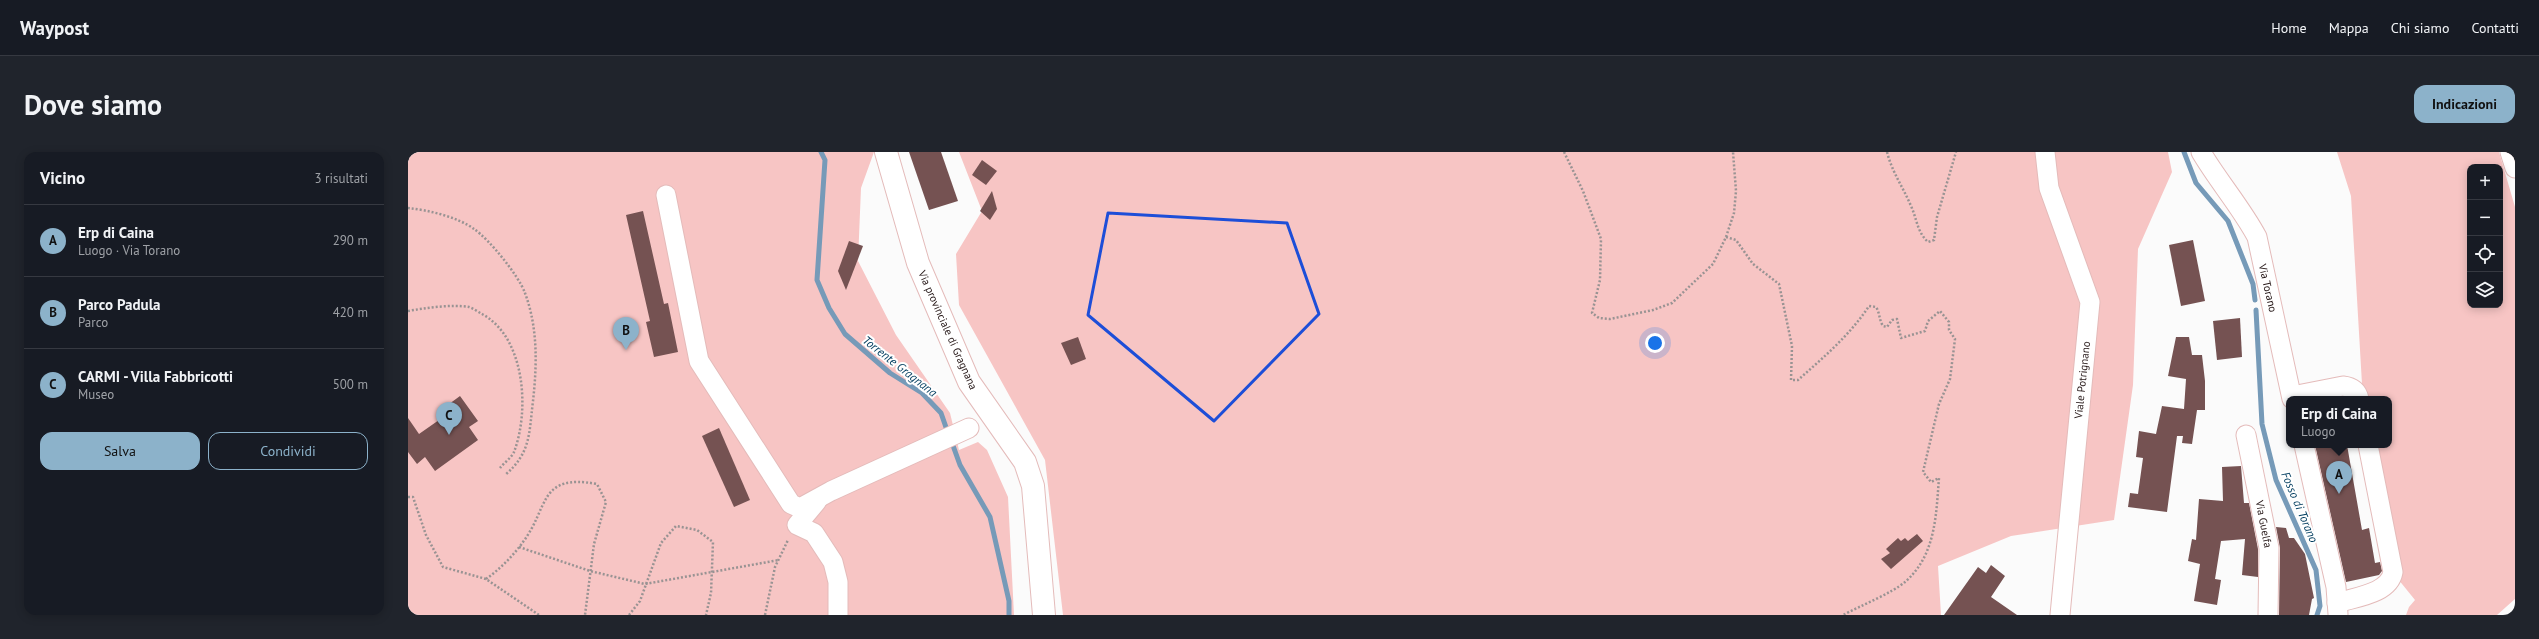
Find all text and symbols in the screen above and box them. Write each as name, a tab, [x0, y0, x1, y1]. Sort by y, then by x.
text: Waypost	[20, 16, 89, 40]
text: Home	[2271, 19, 2307, 37]
text: Mappa	[2329, 19, 2369, 37]
text: Chi siamo	[2391, 19, 2449, 37]
text: Contatti	[2471, 19, 2519, 37]
button: Indicazioni	[2414, 85, 2515, 123]
text: Dove siamo	[24, 86, 162, 123]
map controls	[2467, 164, 2503, 308]
button: +	[2467, 164, 2503, 200]
text: Vicino	[40, 167, 85, 189]
text: 3 risultati	[315, 170, 368, 187]
button: −	[2467, 200, 2503, 236]
text: Erp di Caina	[78, 223, 154, 242]
text: A	[49, 232, 57, 249]
text: 290 m	[333, 232, 368, 249]
button: locate	[2467, 236, 2503, 272]
text: Luogo · Via Torano	[78, 242, 180, 259]
street label: Via Torano	[2255, 262, 2280, 314]
street label: Via provinciale di Gragnana	[915, 267, 981, 392]
button: layers	[2467, 272, 2503, 308]
text: Parco Padula	[78, 295, 161, 314]
text: B	[49, 304, 57, 321]
text: 420 m	[333, 304, 368, 321]
text: Parco	[78, 314, 108, 331]
pin: B	[613, 317, 639, 350]
water label: Torrente Gragnana	[860, 332, 940, 400]
your location	[1645, 333, 1665, 353]
street label: Viale Potrignano	[2071, 341, 2093, 420]
text: CARMI - Villa Fabbricotti	[78, 367, 233, 386]
text: C	[49, 376, 57, 393]
text: 500 m	[333, 376, 368, 393]
text: Museo	[78, 386, 114, 403]
popup	[2286, 396, 2392, 448]
pin: C	[436, 402, 462, 435]
text: Erp di Caina	[2301, 404, 2377, 423]
text: Luogo	[2301, 423, 2335, 440]
button: Salva	[40, 432, 200, 470]
button: Condividi	[208, 432, 368, 470]
pin: A	[2326, 461, 2352, 494]
water label: Fosso di Torano	[2278, 469, 2322, 545]
street label: Via Guelfa	[2252, 498, 2275, 549]

